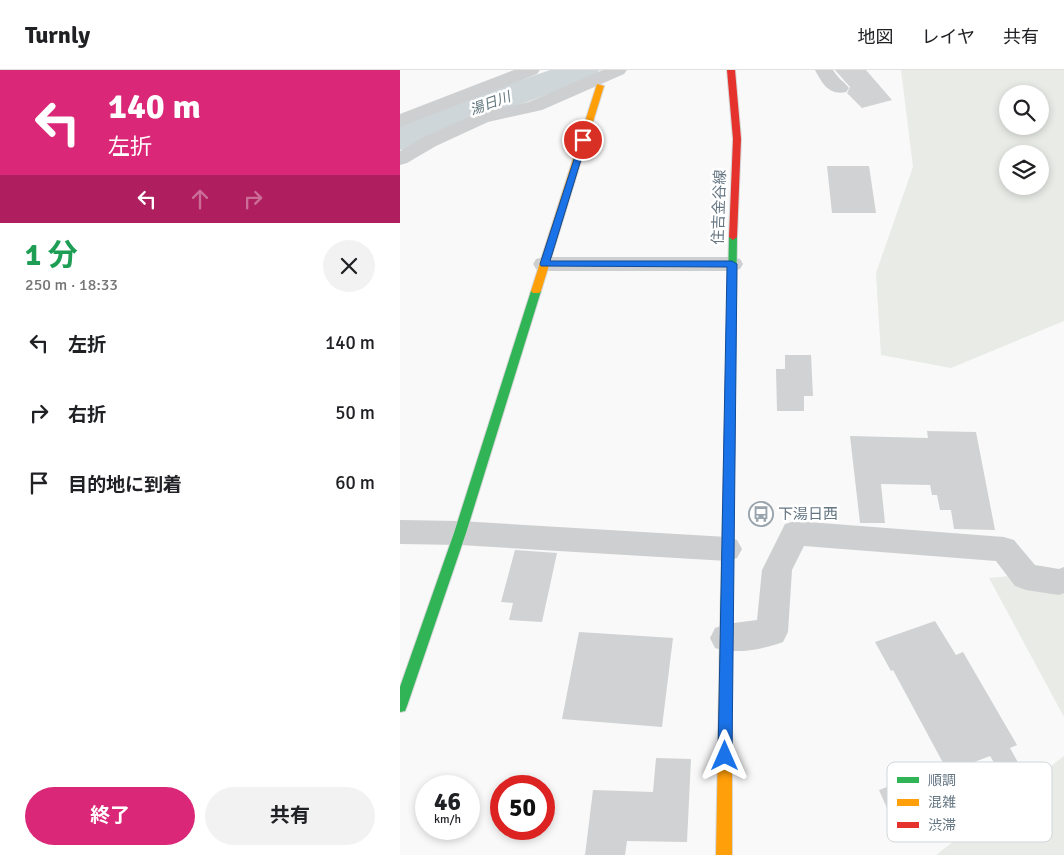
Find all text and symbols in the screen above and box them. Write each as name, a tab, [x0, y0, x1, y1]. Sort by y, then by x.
text: Turnly	[25, 20, 90, 50]
text: 地図	[858, 26, 894, 48]
text: レイヤ	[922, 26, 975, 48]
text: 共有	[1003, 26, 1039, 48]
text: 140 m	[108, 85, 201, 128]
map controls	[999, 85, 1049, 195]
button: search	[999, 85, 1049, 135]
water label: 湯日川	[468, 88, 515, 119]
icon: left	[25, 90, 90, 155]
pin	[562, 119, 604, 161]
icon: arrive	[569, 126, 597, 154]
text: 左折	[108, 133, 152, 160]
button: layers	[999, 145, 1049, 195]
street label: 住吉金谷線	[709, 169, 729, 245]
icon: left	[133, 185, 161, 213]
icon: ahead	[186, 185, 214, 213]
icon: right	[239, 185, 267, 213]
text: 1 分	[25, 237, 78, 274]
button: close	[323, 240, 375, 292]
text: 250 m · 18:33	[25, 275, 118, 295]
icon: left	[25, 329, 53, 357]
text: 140 m	[325, 331, 375, 355]
text: 左折	[68, 333, 106, 357]
icon: right	[25, 399, 53, 427]
text: 50 m	[335, 401, 375, 425]
text: 右折	[68, 403, 106, 427]
icon: arrive	[25, 469, 53, 497]
text: 60 m	[335, 471, 375, 495]
text: 目的地に到着	[68, 473, 182, 497]
bus stop icon: 下湯日西	[748, 501, 774, 527]
place label: 下湯日西	[778, 505, 838, 523]
position arrow	[698, 729, 750, 781]
legend	[887, 762, 1052, 842]
text: 順調	[928, 772, 956, 789]
speed limit sign: 50	[490, 775, 555, 840]
text: 46	[434, 786, 461, 817]
button: 終了	[25, 787, 195, 845]
button: 共有	[205, 787, 375, 845]
text: 混雑	[928, 794, 956, 811]
text: km/h	[434, 812, 461, 827]
text: 渋滞	[928, 817, 956, 834]

